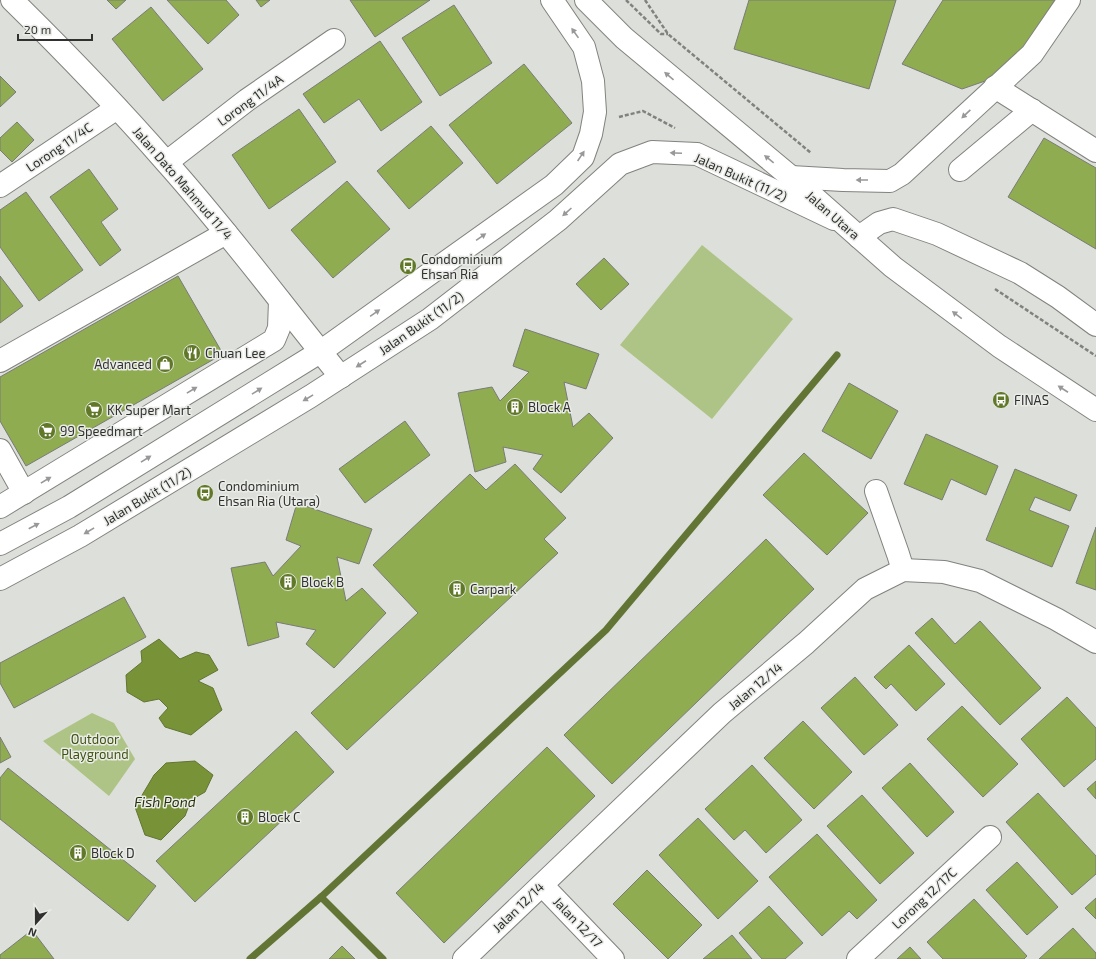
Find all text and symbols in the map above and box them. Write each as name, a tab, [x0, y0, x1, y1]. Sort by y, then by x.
scale bar	[18, 16, 92, 42]
text: 20 m	[24, 22, 51, 36]
one-way arrow	[571, 28, 579, 38]
street label: Lorong 11/4A	[214, 71, 286, 129]
one-way arrow	[664, 71, 674, 80]
one-way arrow	[961, 109, 971, 118]
street label: Lorong 11/4C	[23, 119, 95, 175]
street label: Jalan Dato Mahmud 11/4	[130, 123, 236, 243]
street label: Jalan Bukit (11/2)	[692, 149, 790, 205]
one-way arrow	[670, 150, 682, 157]
one-way arrow	[577, 151, 585, 161]
one-way arrow	[763, 155, 774, 163]
one-way arrow	[855, 177, 868, 183]
street label: Jalan Utara	[803, 187, 863, 243]
one-way arrow	[562, 207, 572, 216]
one-way arrow	[475, 233, 486, 241]
place label: Condominium Ehsan Ria	[421, 251, 502, 282]
bus stop icon: Condominium Ehsan Ria	[398, 256, 418, 276]
street label: Jalan Bukit (11/2)	[375, 288, 467, 358]
one-way arrow	[369, 309, 380, 317]
one-way arrow	[951, 311, 962, 319]
restaurant icon: Chuan Lee	[182, 343, 202, 363]
place label: Chuan Lee	[205, 345, 266, 361]
shop icon: Advanced	[155, 354, 175, 374]
place label: Advanced	[94, 356, 152, 372]
one-way arrow	[356, 360, 367, 368]
one-way arrow	[1058, 385, 1069, 393]
one-way arrow	[187, 386, 198, 394]
one-way arrow	[252, 387, 262, 395]
bus stop icon: FINAS	[991, 390, 1011, 410]
place label: FINAS	[1014, 392, 1049, 408]
one-way arrow	[303, 394, 313, 402]
building icon: Block A	[505, 397, 525, 417]
place label: Block A	[528, 399, 571, 415]
supermarket icon: KK Super Mart	[84, 400, 104, 420]
place label: KK Super Mart	[107, 402, 191, 418]
supermarket icon: 99 Speedmart	[37, 421, 57, 441]
place label: 99 Speedmart	[60, 423, 143, 439]
one-way arrow	[140, 456, 152, 463]
street label: Jalan Bukit (11/2)	[100, 463, 194, 529]
one-way arrow	[40, 476, 52, 483]
place label: Condominium Ehsan Ria (Utara)	[218, 478, 320, 509]
bus stop icon: Condominium Ehsan Ria (Utara)	[195, 483, 215, 503]
one-way arrow	[28, 522, 40, 529]
one-way arrow	[83, 527, 95, 534]
building icon: Block B	[278, 572, 298, 592]
place label: Block B	[301, 574, 344, 590]
building icon: Carpark	[447, 579, 467, 599]
place label: Carpark	[470, 581, 517, 597]
street label: Jalan 12/14	[725, 659, 785, 713]
park label: Outdoor Playground	[61, 731, 129, 762]
water label: Fish Pond	[134, 793, 196, 810]
building icon: Block C	[235, 807, 255, 827]
place label: Block C	[258, 809, 300, 825]
building icon: Block D	[68, 843, 88, 863]
place label: Block D	[91, 845, 135, 861]
street label: Lorong 12/17C	[888, 864, 960, 932]
street label: Jalan 12/14	[489, 879, 547, 935]
street label: Jalan 12/17	[550, 893, 606, 951]
north arrow	[16, 903, 56, 943]
text: N	[26, 925, 38, 940]

